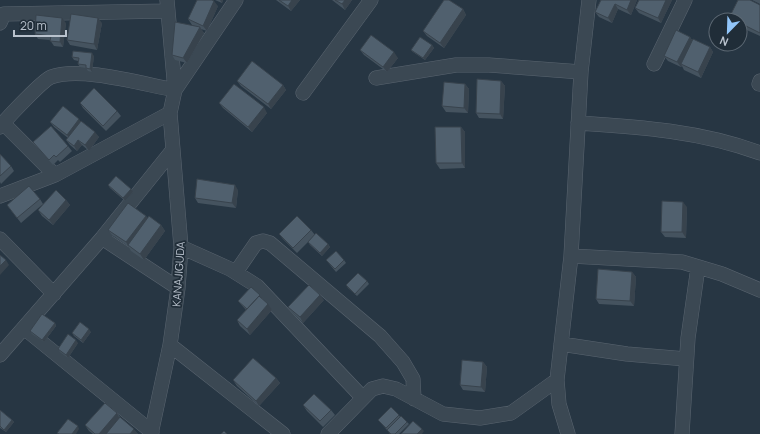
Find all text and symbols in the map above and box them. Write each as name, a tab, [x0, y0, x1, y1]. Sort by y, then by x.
scale bar	[14, 12, 66, 38]
north arrow	[708, 12, 748, 52]
text: 20 m	[20, 17, 47, 34]
text: N	[717, 33, 730, 50]
street label: KANAJIGUDA	[168, 241, 188, 307]

